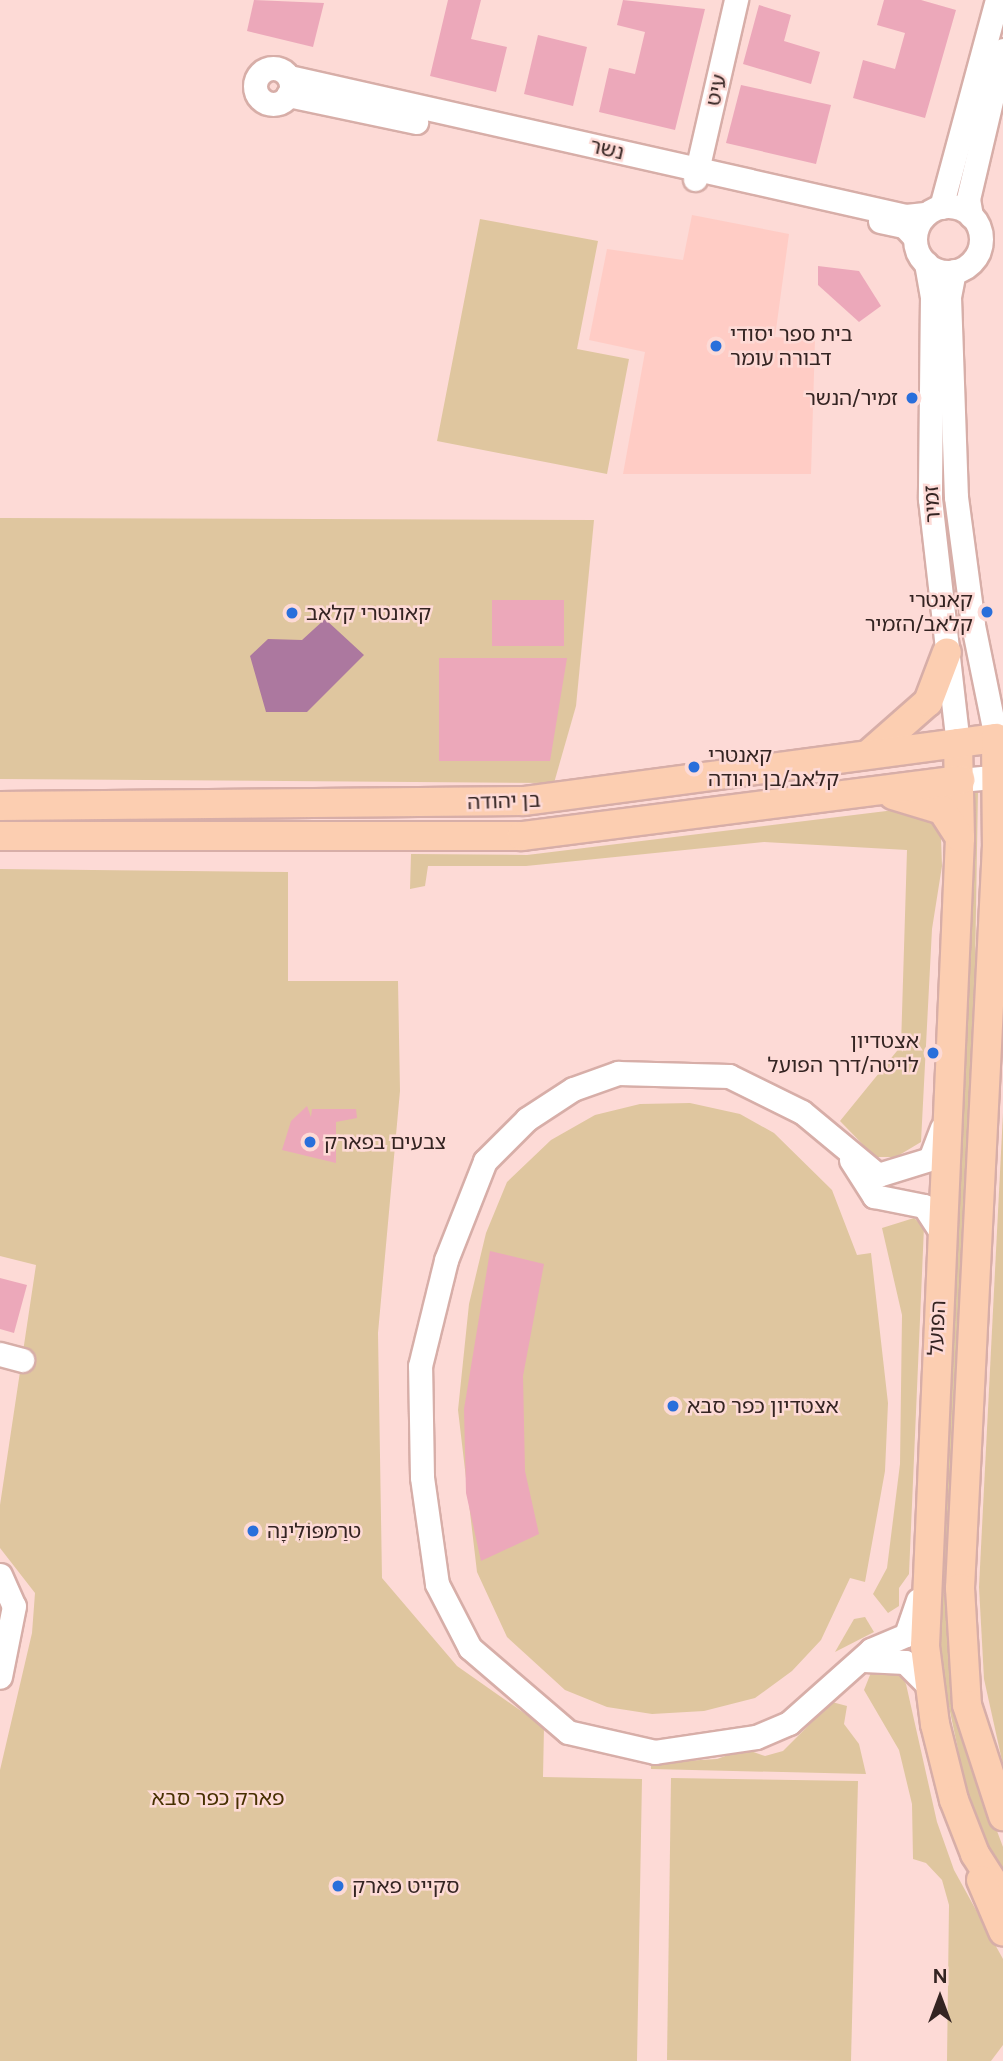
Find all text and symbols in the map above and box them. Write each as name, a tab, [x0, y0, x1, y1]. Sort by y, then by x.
street label: עיט	[700, 72, 732, 108]
street label: נשר	[588, 133, 626, 165]
place label: בית ספר יסודי דבורה עומר	[730, 321, 853, 371]
marker: בית ספר יסודי דבורה עומר	[708, 338, 724, 354]
place label: זמיר/הנשר	[805, 385, 898, 411]
marker: זמיר/הנשר	[904, 390, 920, 406]
street label: זמיר	[918, 485, 946, 523]
place label: קאנטרי קלאב/הזמיר	[865, 587, 973, 637]
place label: קאונטרי קלאב	[306, 600, 431, 626]
marker: קאנטרי קלאב/הזמיר	[979, 604, 995, 620]
marker: קאונטרי קלאב	[284, 605, 300, 621]
place label: קאנטרי קלאב/בן יהודה	[708, 742, 839, 792]
marker: קאנטרי קלאב/בן יהודה	[686, 759, 702, 775]
street label: בן יהודה	[467, 787, 541, 815]
place label: אצטדיון לויטה/דרך הפועל	[768, 1028, 919, 1078]
marker: אצטדיון לויטה/דרך הפועל	[925, 1045, 941, 1061]
place label: צבעים בפארק	[324, 1129, 446, 1155]
marker: צבעים בפארק	[302, 1134, 318, 1150]
street label: הפועל	[923, 1300, 951, 1356]
place label: אצטדיון כפר סבא	[687, 1393, 839, 1419]
marker: אצטדיון כפר סבא	[665, 1398, 681, 1414]
place label: טרַמפּוֹלִינָה	[267, 1518, 361, 1544]
marker: טרַמפּוֹלִינָה	[245, 1523, 261, 1539]
park label: פארק כפר סבא	[151, 1785, 285, 1811]
place label: סקייט פארק	[352, 1873, 459, 1899]
marker: סקייט פארק	[330, 1878, 346, 1894]
north arrow	[905, 1963, 975, 2033]
text: N	[933, 1965, 947, 1988]

